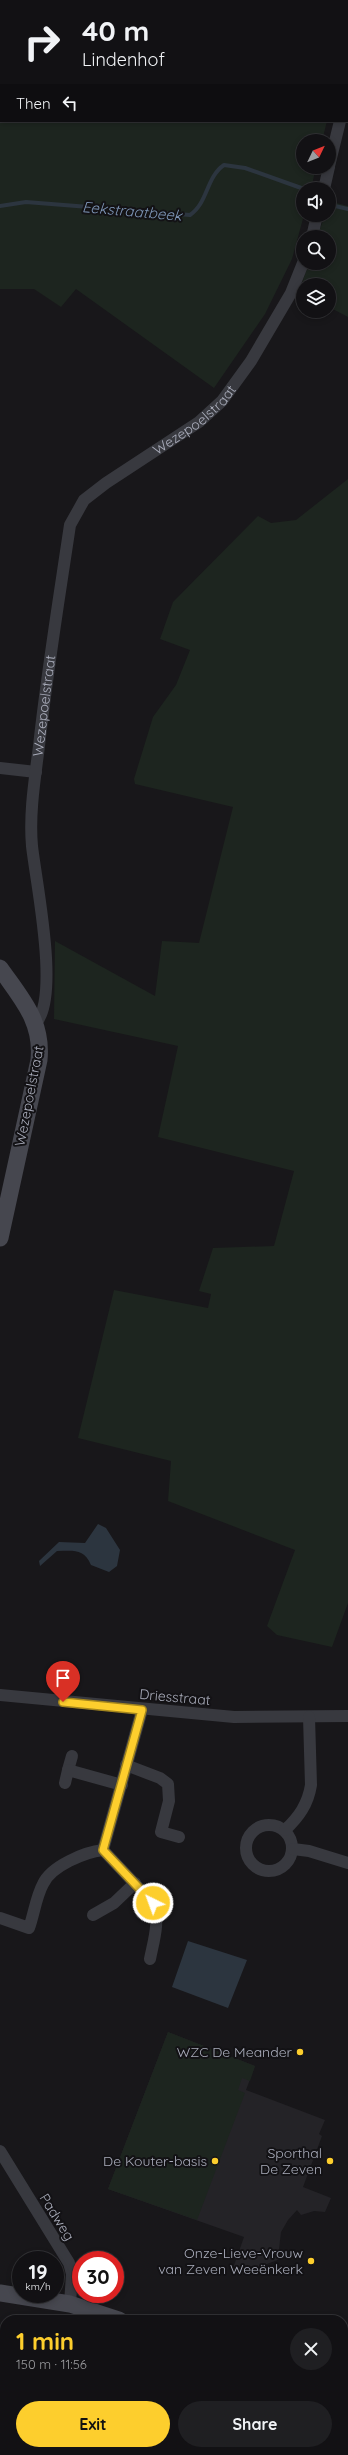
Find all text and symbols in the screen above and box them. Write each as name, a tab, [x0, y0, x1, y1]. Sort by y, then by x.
text: 40 m	[82, 13, 149, 48]
icon: right	[16, 16, 68, 68]
text: Lindenhof	[82, 48, 165, 71]
icon: left	[59, 92, 81, 114]
text: Then	[16, 94, 51, 113]
north arrow	[296, 134, 336, 174]
map controls	[296, 134, 336, 318]
button: sound	[296, 182, 336, 222]
water label: Eekstraatbeek	[81, 197, 185, 225]
button: search	[296, 230, 336, 270]
button: layers	[296, 278, 336, 318]
street label: Wezepoelstraat	[149, 381, 240, 459]
street label: Wezepoelstraat	[29, 653, 60, 758]
street label: Wezepoelstraat	[10, 1044, 48, 1148]
pin	[46, 1661, 80, 1702]
icon: arrive	[52, 1667, 74, 1689]
street label: Driesstraat	[139, 1685, 212, 1709]
position arrow	[132, 1882, 174, 1924]
place label: WZC De Meander	[177, 2043, 293, 2061]
marker: WZC De Meander	[295, 2047, 305, 2057]
place label: Sporthal De Zeven	[260, 2144, 322, 2178]
place label: De Kouter-basis	[103, 2152, 207, 2170]
marker: De Kouter-basis	[210, 2156, 220, 2166]
marker: Sporthal De Zeven	[325, 2156, 335, 2166]
street label: Padweg	[35, 2190, 79, 2244]
place label: Onze-Lieve-Vrouw van Zeven Weeënkerk	[158, 2244, 303, 2278]
speed limit sign: 30	[72, 2251, 124, 2303]
marker: Onze-Lieve-Vrouw van Zeven Weeënkerk	[306, 2256, 316, 2266]
text: 19	[28, 2259, 48, 2284]
text: km/h	[25, 2280, 51, 2293]
text: 1 min	[16, 2326, 74, 2356]
button: close	[290, 2328, 332, 2370]
text: 150 m · 11:56	[16, 2356, 87, 2372]
button: Exit	[16, 2401, 170, 2447]
button: Share	[178, 2401, 332, 2447]

